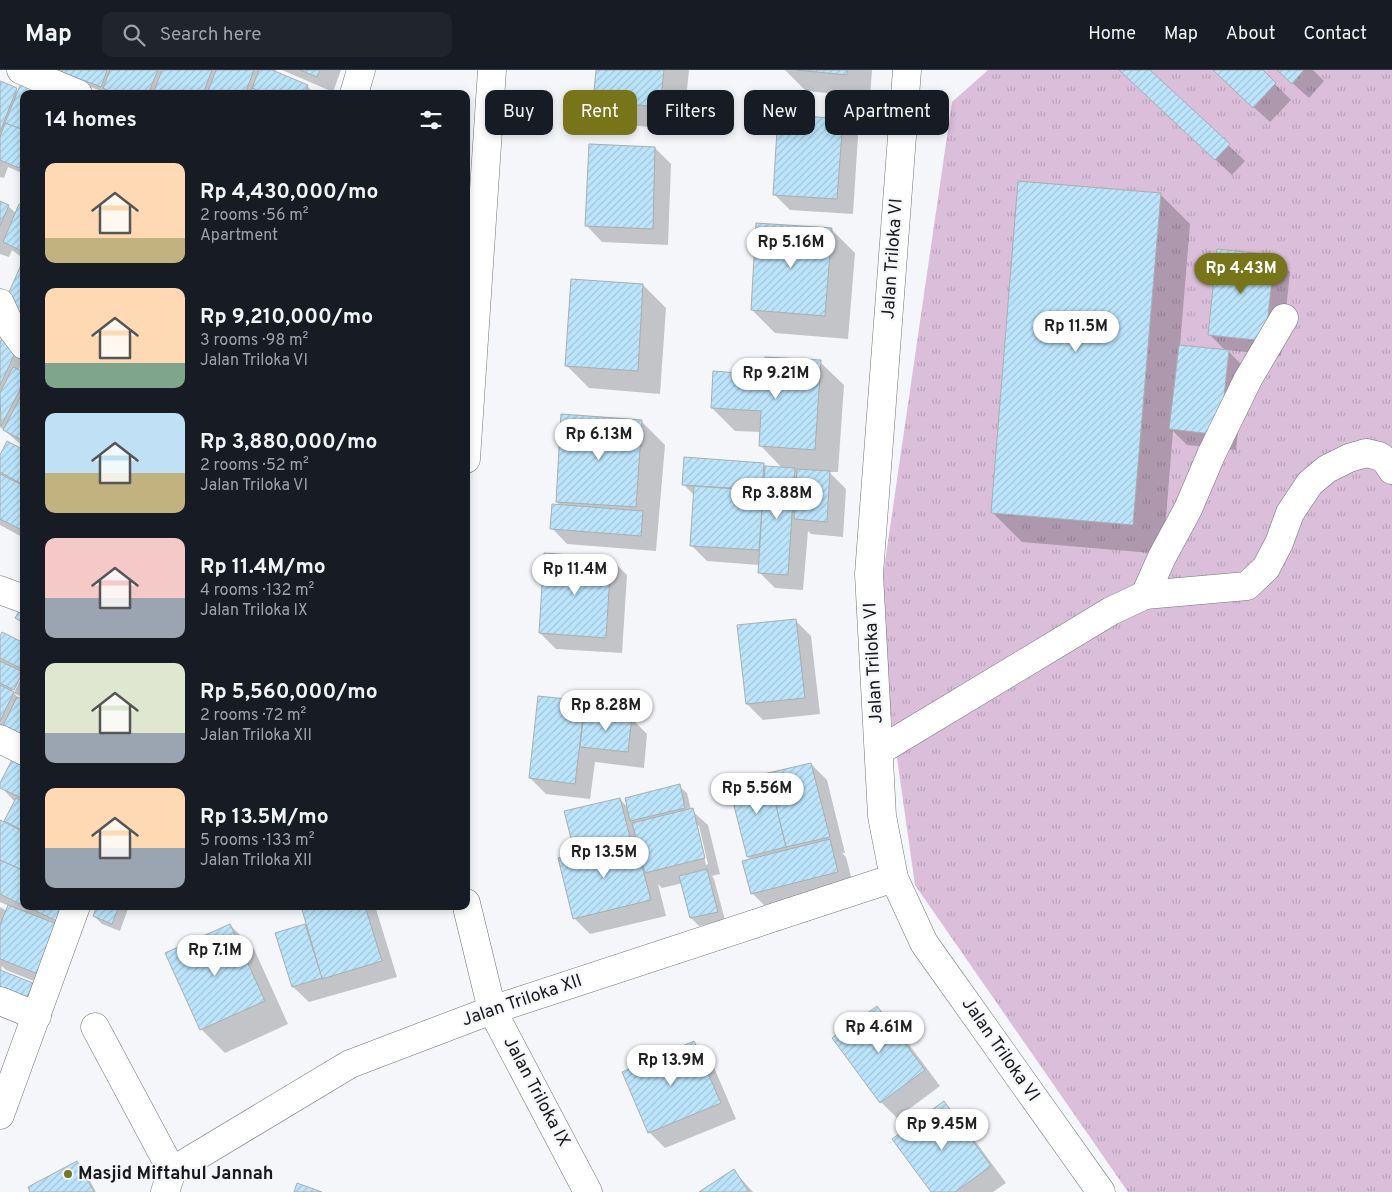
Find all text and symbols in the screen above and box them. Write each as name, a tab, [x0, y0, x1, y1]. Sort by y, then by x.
search box	[102, 12, 452, 57]
text: Map	[25, 20, 72, 50]
icon: search	[120, 21, 148, 49]
text: Search here	[160, 23, 261, 47]
text: Home	[1088, 23, 1136, 46]
text: Map	[1164, 23, 1198, 46]
text: About	[1226, 23, 1275, 46]
text: Contact	[1303, 23, 1367, 46]
chip: Buy	[485, 90, 553, 135]
chip: Rent	[563, 90, 637, 135]
chip: Filters	[647, 90, 734, 135]
chip: New	[744, 90, 815, 135]
chip: Apartment	[825, 90, 949, 135]
icon: filters	[417, 106, 445, 134]
text: 14 homes	[45, 107, 137, 134]
text: Rp 4,430,000/mo	[200, 179, 378, 206]
icon: home	[85, 183, 145, 243]
street label: Jalan Triloka VI	[877, 198, 909, 320]
text: 2 rooms · 56 m²	[200, 206, 309, 226]
text: Apartment	[200, 226, 278, 246]
pin: Rp 5.16M	[739, 226, 843, 269]
text: Rp 5.16M	[757, 233, 825, 253]
pin: Rp 4.43M	[1189, 252, 1293, 295]
text: Rp 4.43M	[1205, 259, 1277, 279]
text: Rp 9,210,000/mo	[200, 304, 373, 331]
icon: home	[85, 308, 145, 368]
pin: Rp 11.5M	[1024, 310, 1128, 353]
text: Rp 11.5M	[1044, 317, 1108, 337]
text: 3 rooms · 98 m²	[200, 331, 308, 351]
text: Jalan Triloka VI	[200, 351, 308, 371]
pin: Rp 9.21M	[724, 358, 828, 400]
text: Rp 9.21M	[742, 364, 810, 384]
pin: Rp 6.13M	[547, 418, 651, 461]
text: Rp 6.13M	[566, 425, 632, 445]
text: Rp 3,880,000/mo	[200, 429, 377, 456]
icon: home	[85, 433, 145, 493]
text: 2 rooms · 52 m²	[200, 456, 309, 476]
text: Jalan Triloka VI	[200, 476, 308, 496]
pin: Rp 3.88M	[725, 478, 829, 520]
text: Rp 3.88M	[742, 484, 812, 504]
text: Rp 11.4M/mo	[200, 554, 326, 581]
pin: Rp 11.4M	[523, 554, 627, 596]
icon: home	[85, 558, 145, 618]
text: Rp 11.4M	[543, 560, 607, 580]
text: 4 rooms · 132 m²	[200, 581, 314, 601]
text: Jalan Triloka IX	[200, 601, 308, 621]
street label: Jalan Triloka VI	[859, 602, 889, 724]
text: Rp 5,560,000/mo	[200, 679, 378, 706]
icon: home	[85, 683, 145, 743]
pin: Rp 8.28M	[554, 690, 658, 732]
text: Rp 8.28M	[571, 696, 641, 716]
text: 2 rooms · 72 m²	[200, 706, 306, 726]
text: Jalan Triloka XII	[200, 726, 312, 746]
pin: Rp 5.56M	[705, 772, 809, 815]
text: Rp 5.56M	[722, 779, 792, 799]
text: Rp 13.5M/mo	[200, 804, 329, 831]
icon: home	[85, 808, 145, 868]
text: 5 rooms · 133 m²	[200, 831, 314, 851]
pin: Rp 13.5M	[552, 836, 656, 879]
text: Rp 13.5M	[571, 843, 637, 863]
text: Jalan Triloka XII	[200, 851, 312, 871]
pin: Rp 7.1M	[169, 934, 261, 977]
text: Rp 7.1M	[188, 941, 242, 961]
street label: Jalan Triloka XII	[459, 970, 585, 1032]
street label: Jalan Triloka VI	[956, 994, 1044, 1106]
pin: Rp 4.61M	[827, 1012, 931, 1054]
text: Rp 4.61M	[845, 1018, 913, 1038]
street label: Jalan Triloka IX	[497, 1033, 575, 1151]
pin: Rp 13.9M	[619, 1044, 723, 1087]
text: Rp 13.9M	[638, 1051, 704, 1071]
pin: Rp 9.45M	[890, 1108, 994, 1151]
text: Rp 9.45M	[906, 1115, 978, 1135]
place label: Masjid Miftahul Jannah	[78, 1163, 274, 1186]
marker: Masjid Miftahul Jannah	[62, 1168, 74, 1180]

